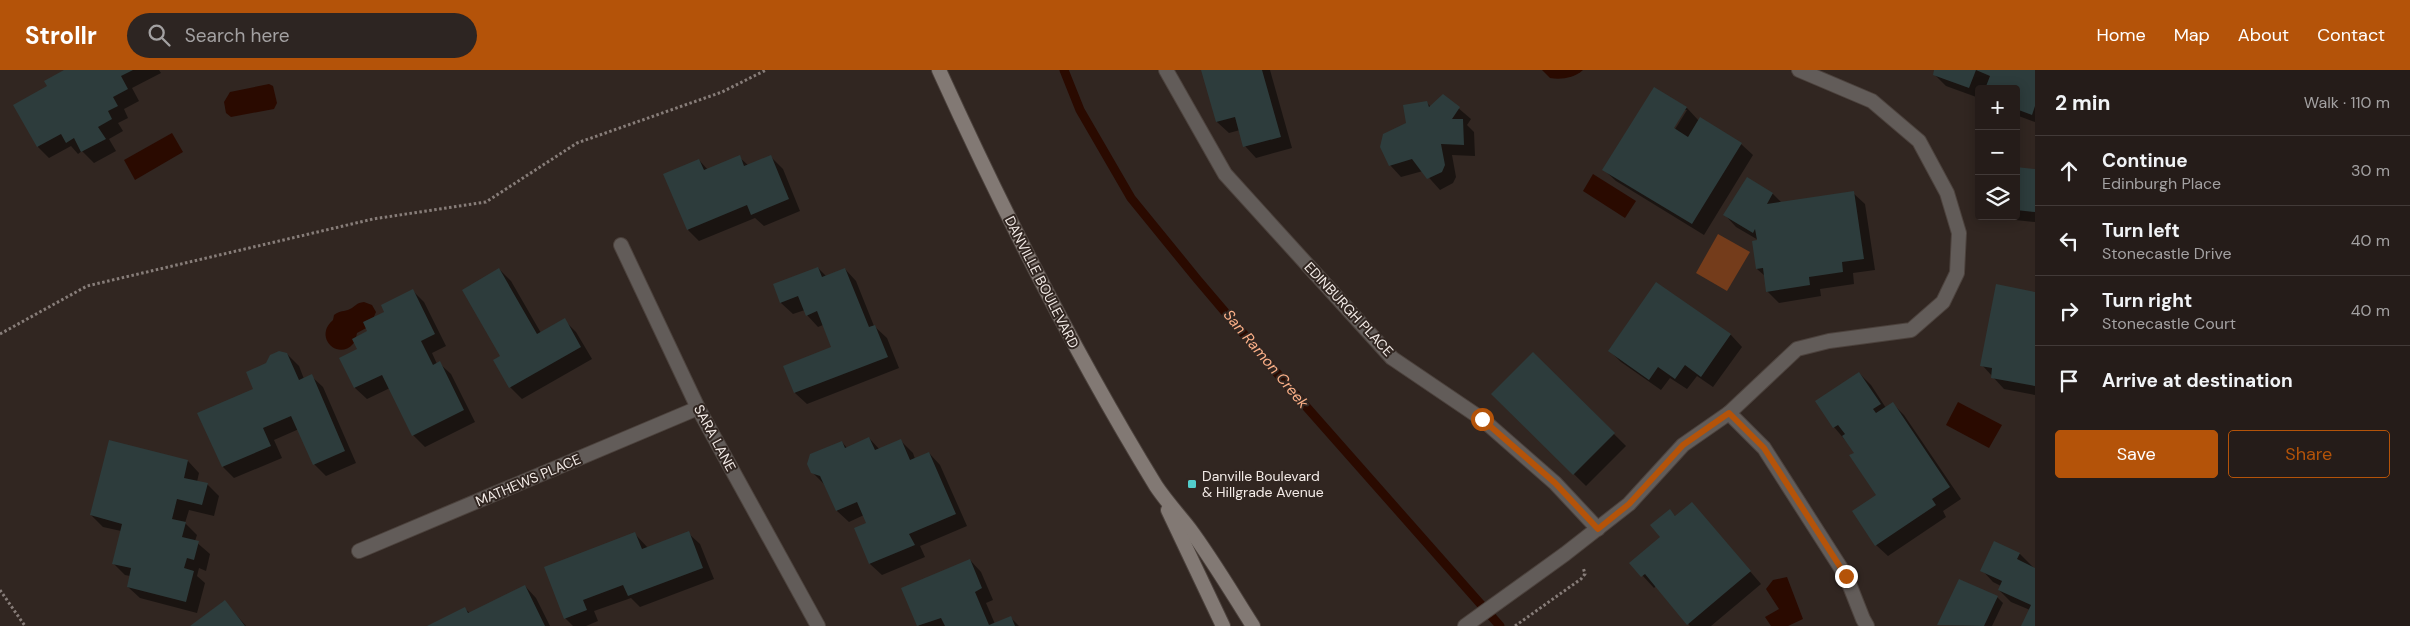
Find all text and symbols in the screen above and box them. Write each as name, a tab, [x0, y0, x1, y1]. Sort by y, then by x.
search box	[127, 13, 477, 58]
text: Strollr	[25, 20, 97, 51]
icon: search	[145, 21, 173, 49]
text: Search here	[185, 23, 290, 48]
text: Home	[2096, 23, 2146, 47]
text: Map	[2174, 23, 2210, 47]
text: About	[2238, 23, 2289, 47]
text: Contact	[2317, 23, 2385, 47]
map controls	[1975, 85, 2020, 220]
button: +	[1975, 85, 2020, 130]
text: 2 min	[2055, 89, 2111, 117]
text: Walk · 110 m	[2304, 92, 2390, 113]
button: −	[1975, 130, 2020, 175]
text: Continue	[2102, 148, 2188, 173]
icon: ahead	[2055, 157, 2083, 185]
text: 30 m	[2351, 160, 2390, 181]
text: Edinburgh Place	[2102, 173, 2221, 194]
button: layers	[1975, 175, 2020, 220]
street label: DANVILLE BOULEVARD	[1001, 213, 1083, 351]
text: Turn left	[2102, 218, 2180, 243]
icon: left	[2055, 227, 2083, 255]
text: 40 m	[2351, 230, 2390, 251]
text: Stonecastle Drive	[2102, 243, 2232, 264]
street label: EDINBURGH PLACE	[1301, 258, 1397, 360]
text: Turn right	[2102, 288, 2192, 313]
icon: right	[2055, 297, 2083, 325]
text: 40 m	[2351, 300, 2390, 321]
water label: San Ramon Creek	[1219, 305, 1313, 413]
text: Stonecastle Court	[2102, 313, 2236, 334]
icon: arrive	[2055, 367, 2083, 395]
text: Arrive at destination	[2102, 368, 2293, 393]
street label: SARA LANE	[690, 402, 740, 475]
route start	[1471, 408, 1494, 431]
button: Save	[2055, 430, 2218, 478]
button: Share	[2228, 430, 2390, 478]
street label: MATHEWS PLACE	[473, 450, 583, 510]
place label: Danville Boulevard & Hillgrade Avenue	[1202, 467, 1324, 501]
marker: Danville Boulevard & Hillgrade Avenue	[1186, 478, 1198, 490]
route end	[1835, 565, 1858, 588]

